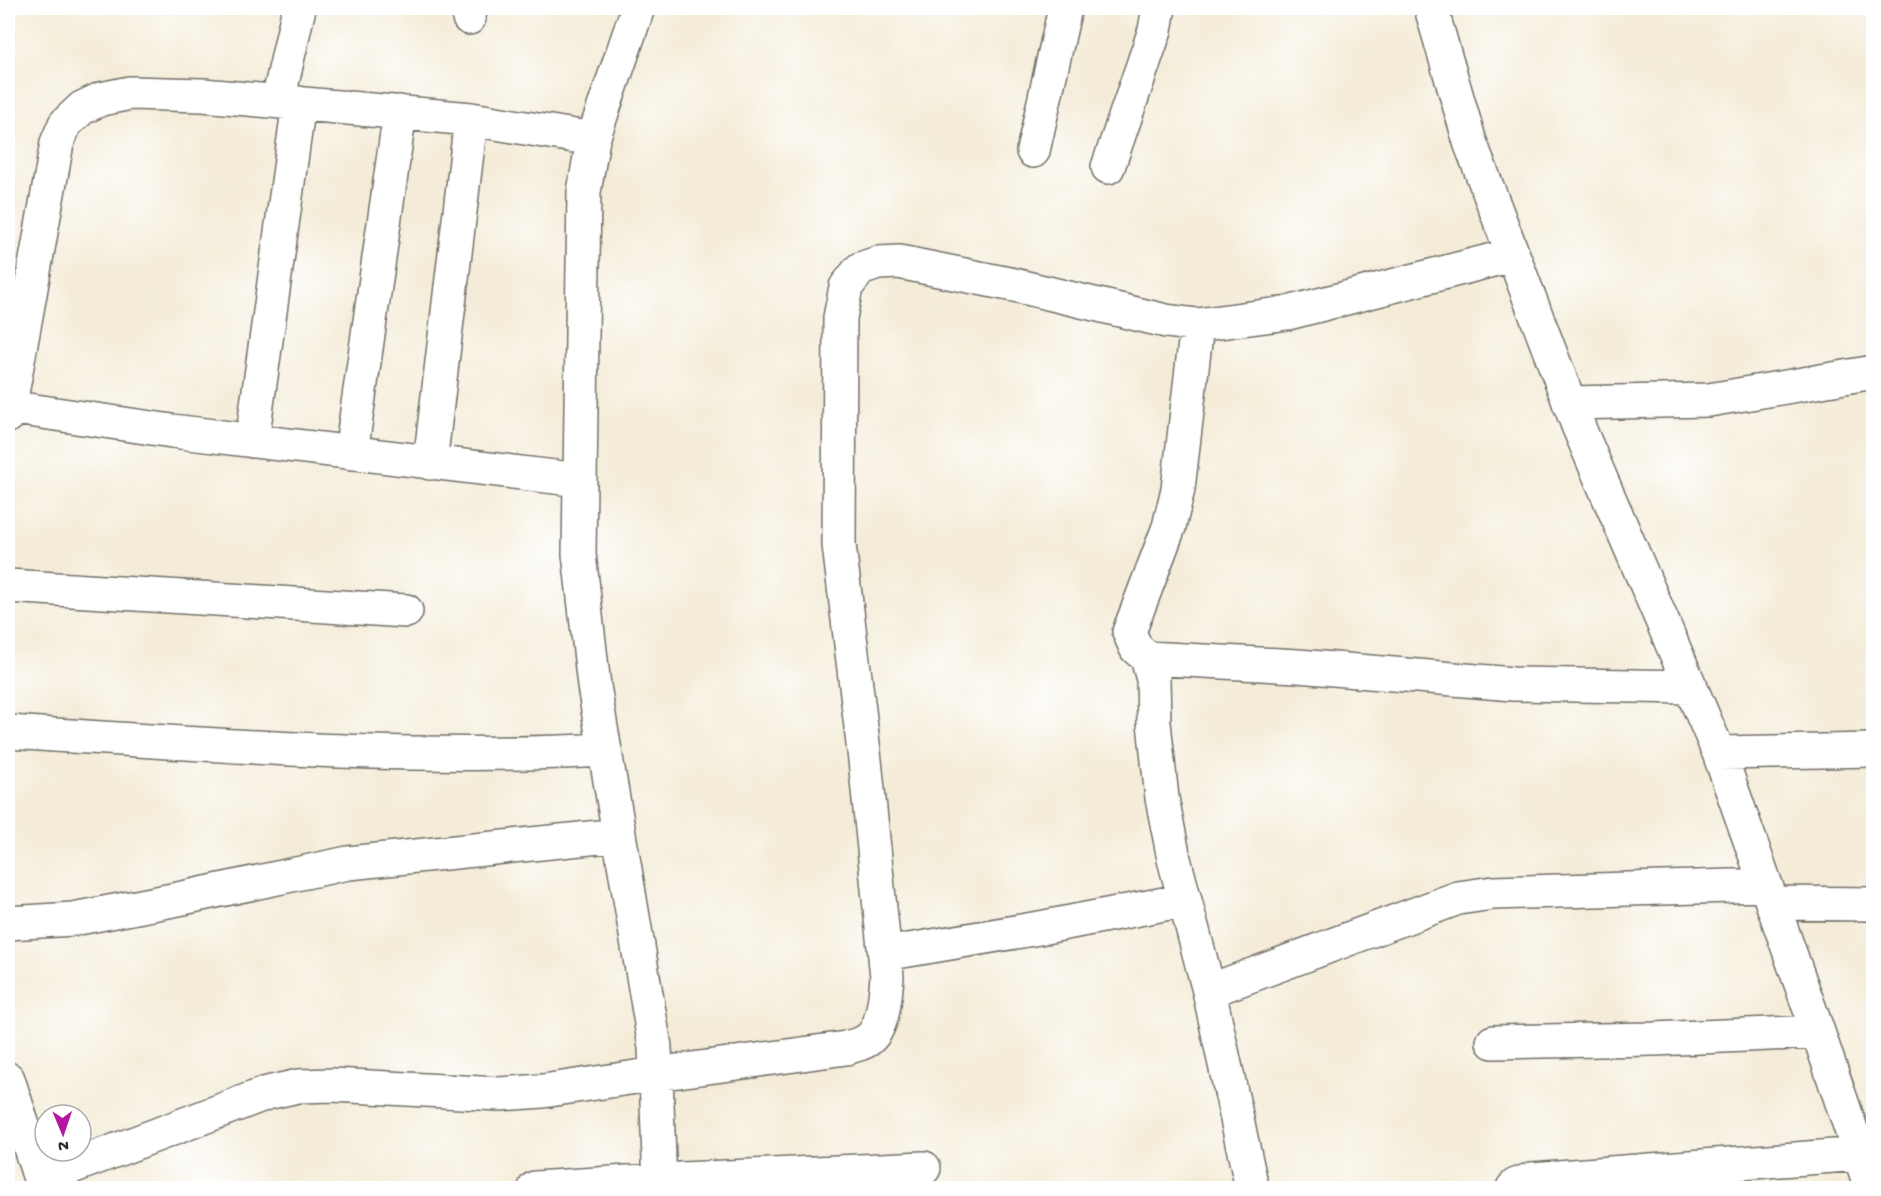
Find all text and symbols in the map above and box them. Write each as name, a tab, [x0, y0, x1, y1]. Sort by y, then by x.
north arrow	[33, 1103, 93, 1163]
text: N	[57, 1135, 69, 1154]

